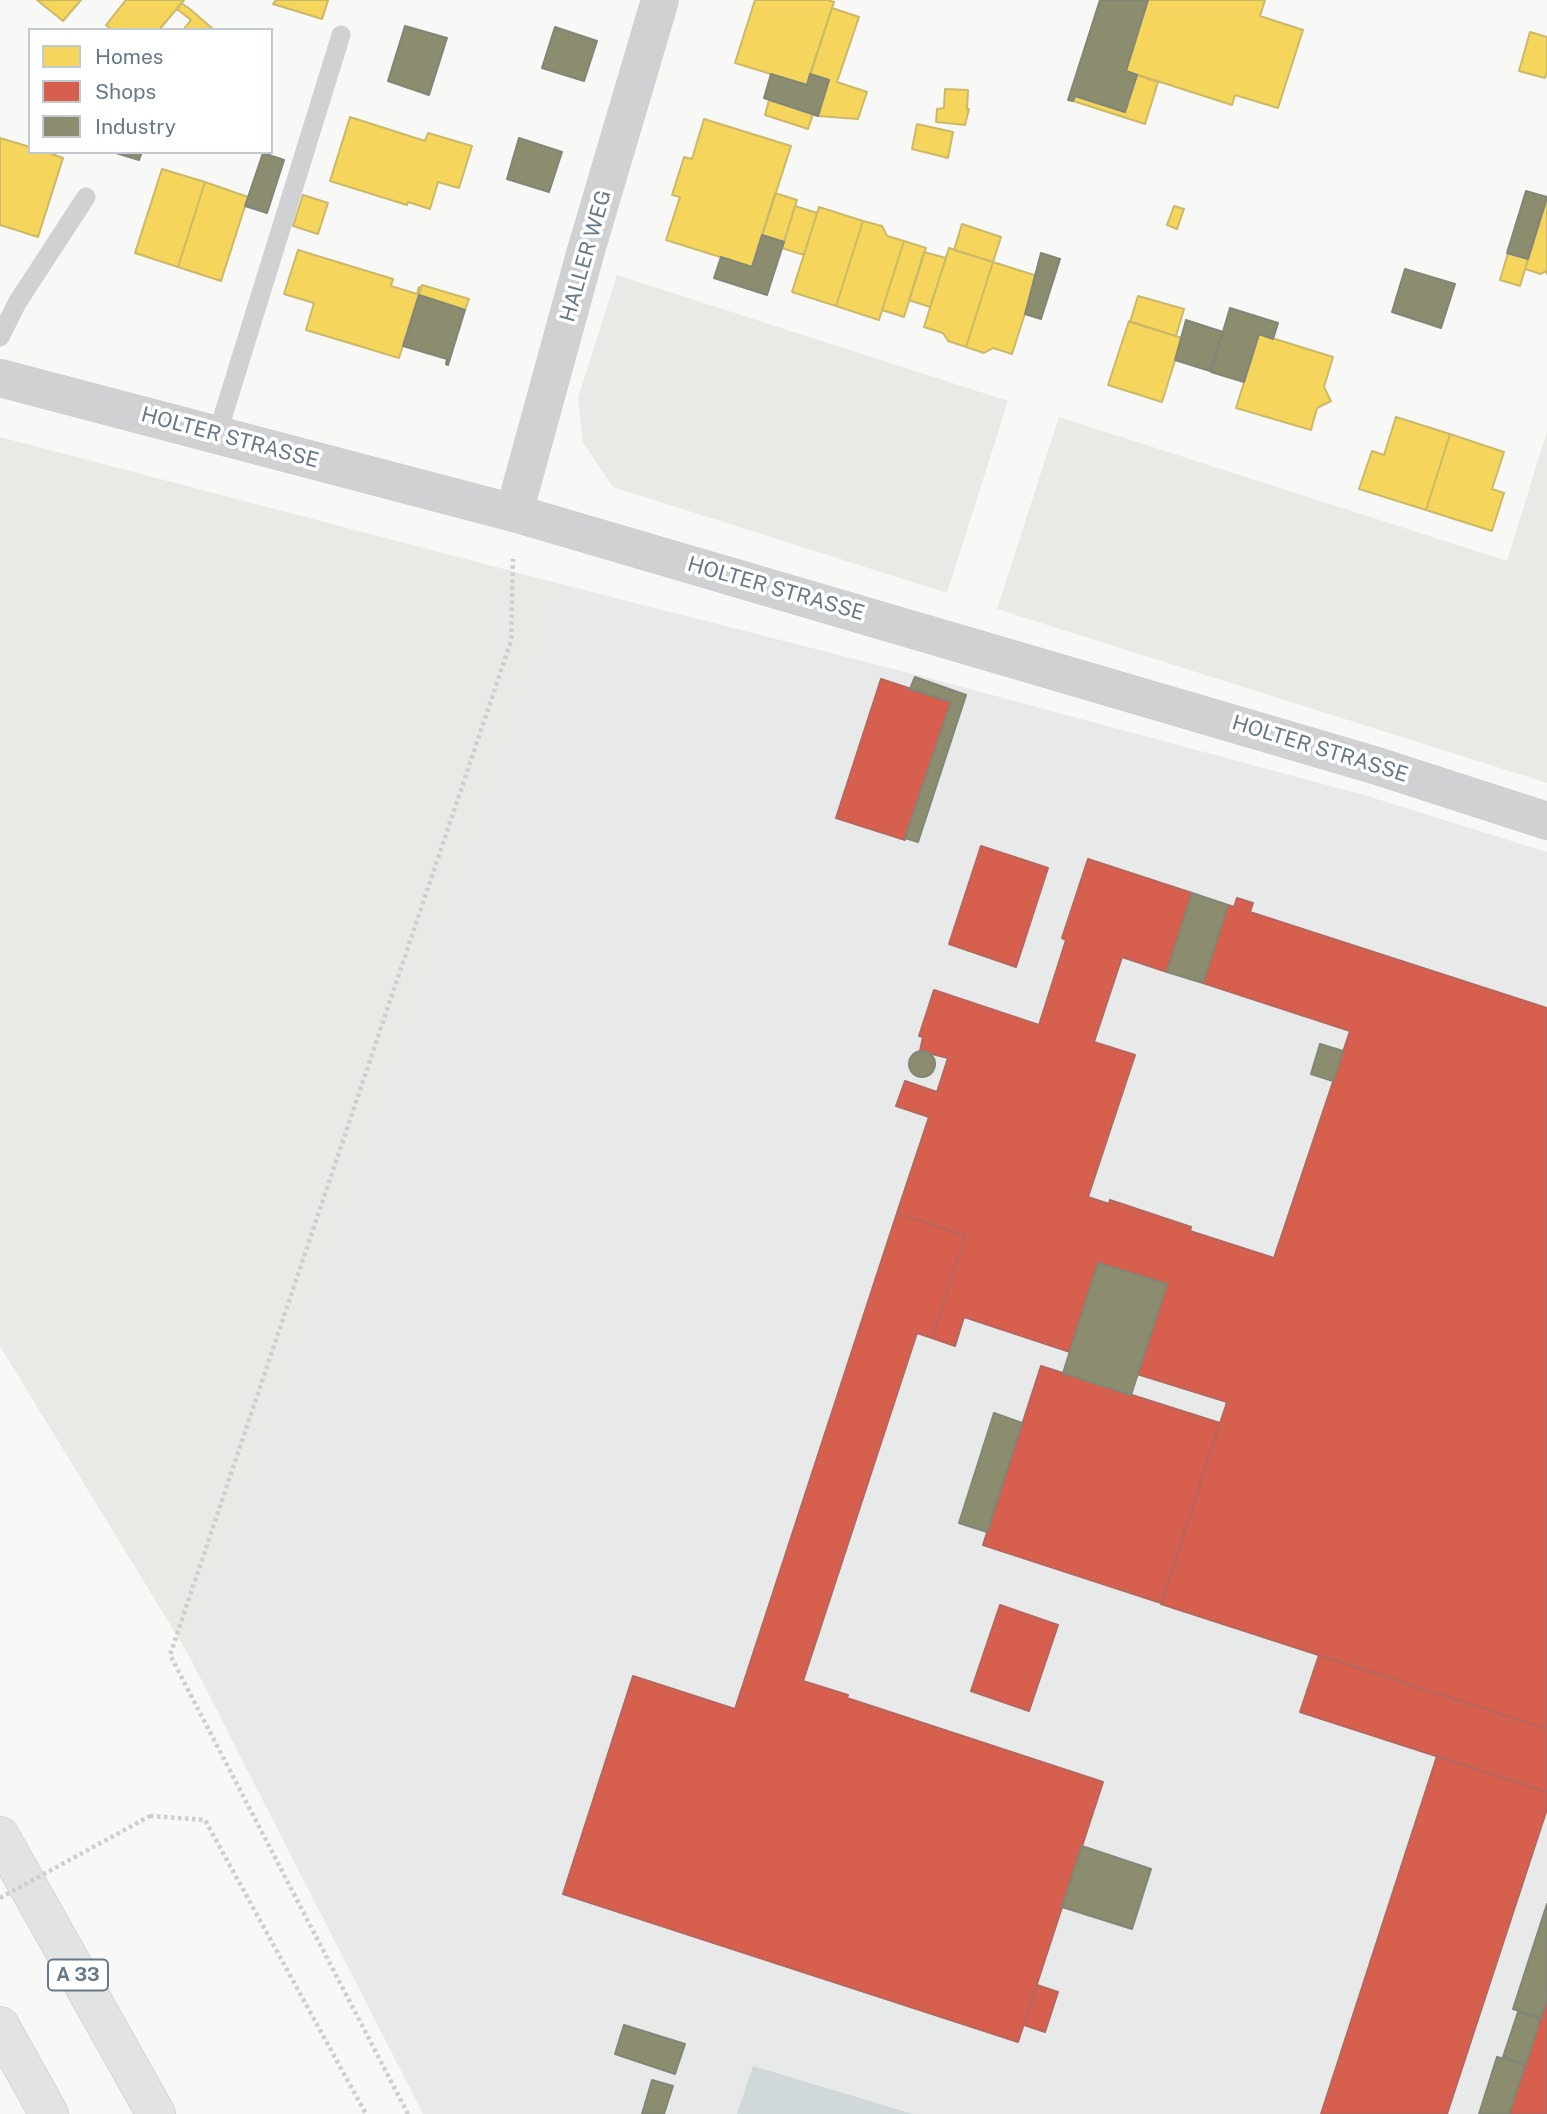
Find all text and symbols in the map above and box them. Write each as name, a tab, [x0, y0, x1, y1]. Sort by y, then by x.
legend	[28, 28, 273, 154]
text: Homes	[95, 44, 163, 69]
text: Shops	[95, 79, 156, 104]
text: Industry	[95, 114, 176, 139]
street label: HALLER WEG	[555, 187, 617, 325]
street label: HOLTER STRASSE	[138, 402, 322, 474]
street label: HOLTER STRASSE	[685, 552, 867, 626]
street label: HOLTER STRASSE	[1229, 710, 1411, 788]
road number: A 33	[48, 1960, 108, 1991]

